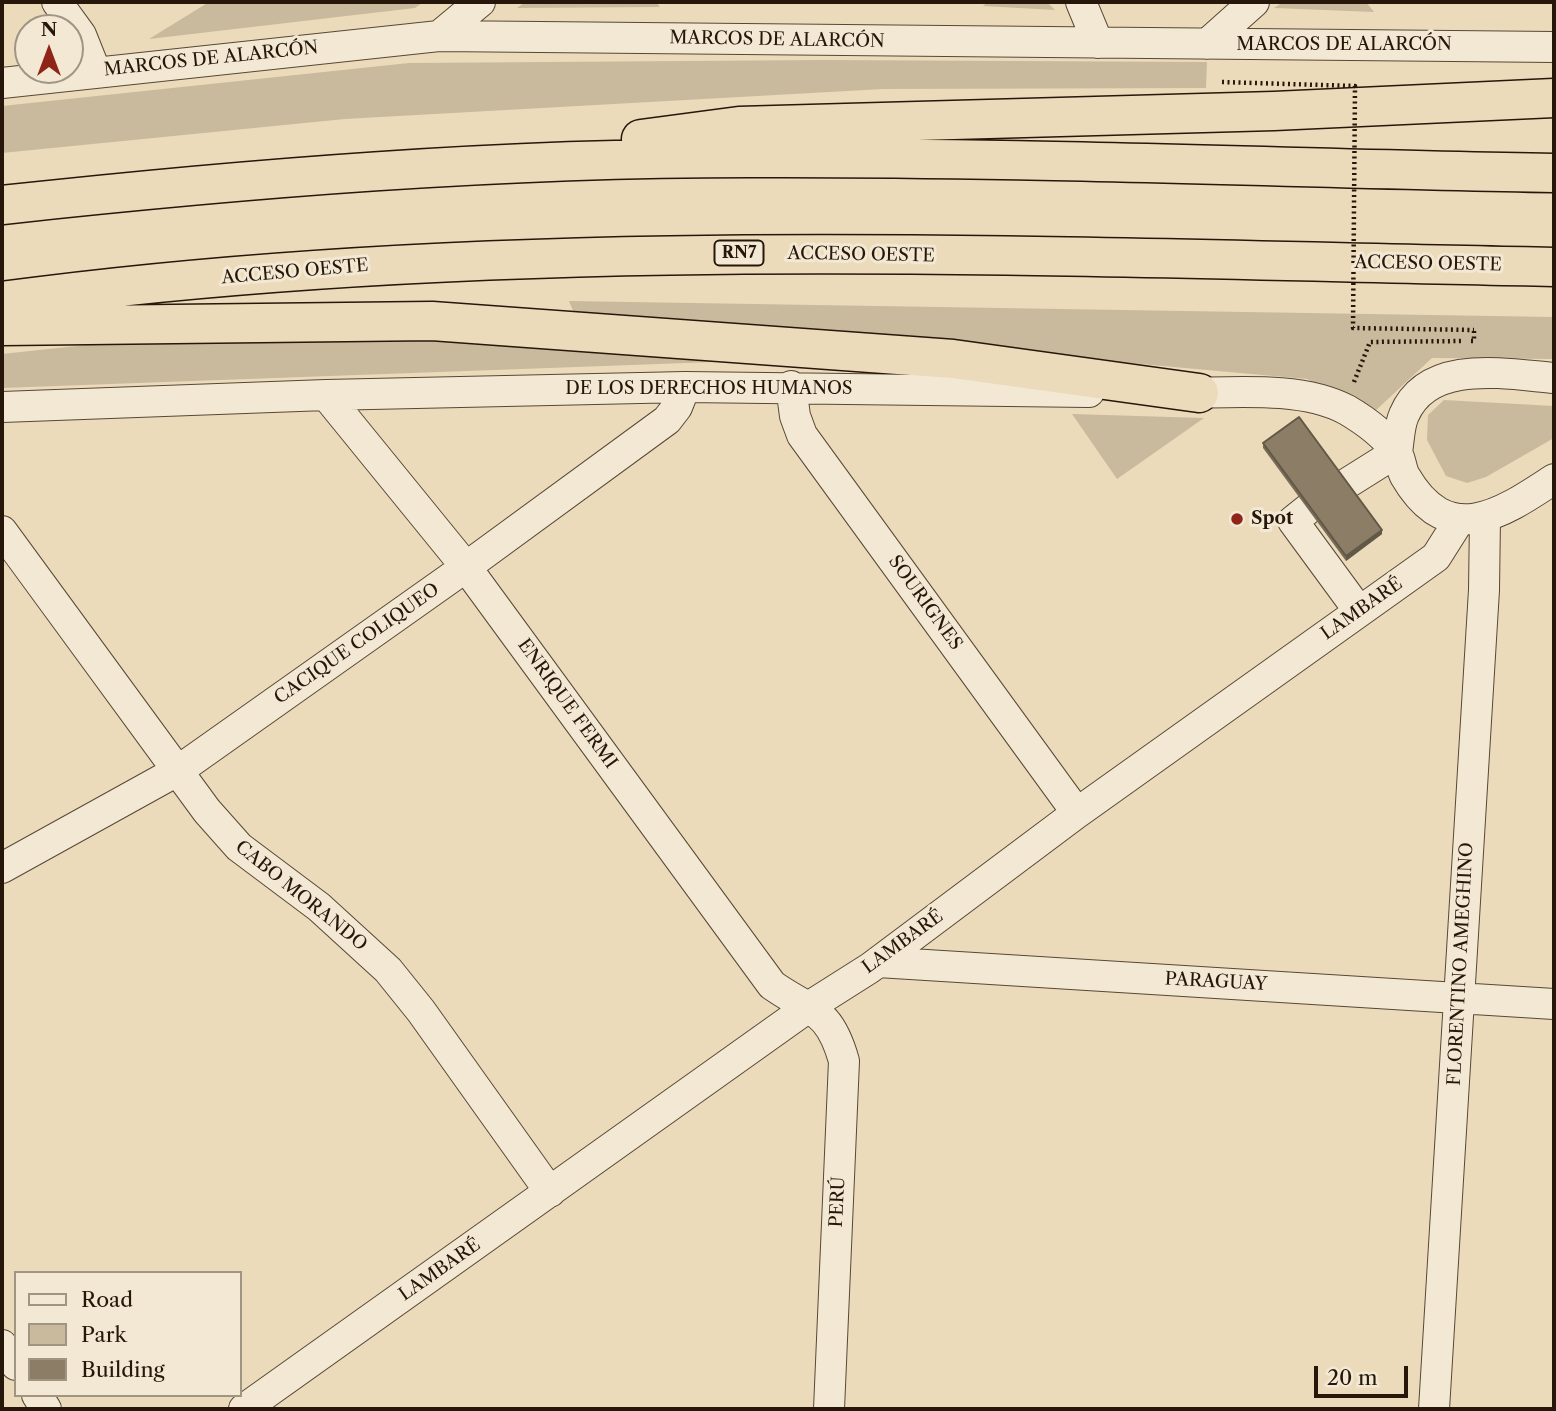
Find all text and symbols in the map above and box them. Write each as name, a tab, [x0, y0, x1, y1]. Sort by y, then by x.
north arrow	[14, 14, 84, 84]
text: N	[41, 18, 57, 41]
street label: MARCOS DE ALARCÓN	[669, 27, 885, 53]
street label: MARCOS DE ALARCÓN	[1236, 34, 1452, 56]
street label: MARCOS DE ALARCÓN	[103, 37, 319, 81]
road number: RN7	[714, 241, 764, 266]
street label: ACCESO OESTE	[787, 243, 935, 267]
street label: ACCESO OESTE	[1354, 252, 1502, 276]
street label: ACCESO OESTE	[221, 255, 369, 289]
street label: DE LOS DERECHOS HUMANOS	[565, 378, 853, 400]
place label: Spot	[1251, 508, 1293, 530]
marker: Spot	[1229, 511, 1245, 527]
street label: SOURIGNES	[883, 551, 967, 655]
street label: LAMBARÉ	[1317, 573, 1407, 645]
street label: CACIQUE COLIQUEO	[270, 579, 444, 709]
street label: ENRIQUE FERMI	[513, 635, 621, 773]
street label: CABO MORANDO	[231, 836, 371, 956]
street label: FLORENTINO AMEGHINO	[1444, 842, 1478, 1086]
street label: LAMBARÉ	[858, 906, 948, 978]
street label: PARAGUAY	[1164, 969, 1268, 995]
street label: PERÚ	[826, 1176, 850, 1228]
street label: LAMBARÉ	[395, 1234, 485, 1306]
legend	[14, 1271, 242, 1397]
text: Road	[81, 1287, 133, 1312]
text: Park	[81, 1322, 127, 1347]
scale bar	[1318, 1352, 1412, 1396]
text: Building	[81, 1357, 165, 1382]
text: 20 m	[1327, 1365, 1378, 1390]

